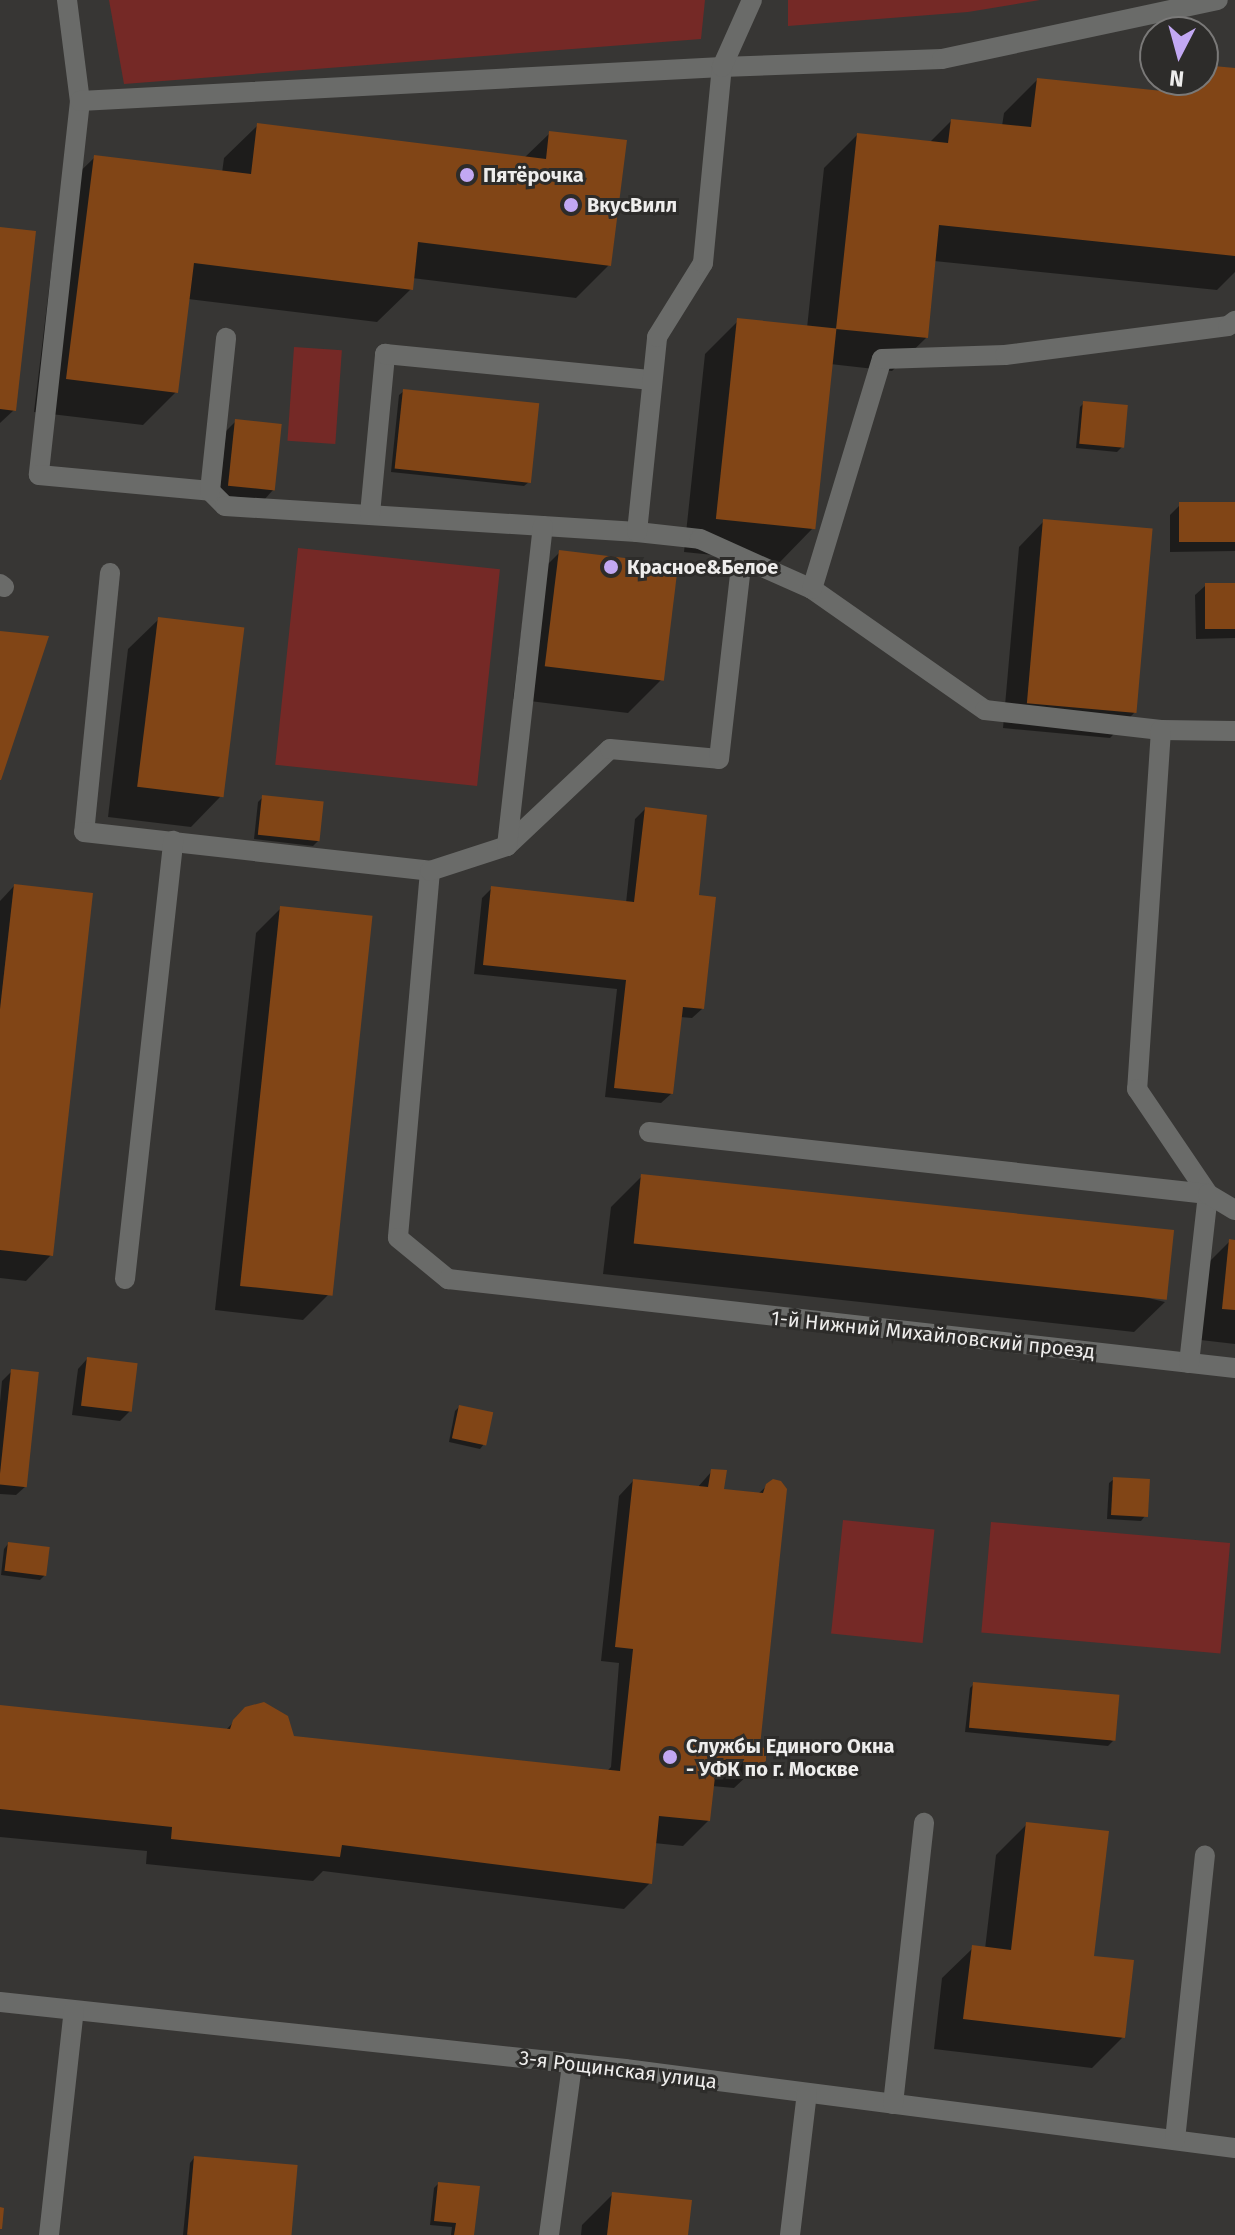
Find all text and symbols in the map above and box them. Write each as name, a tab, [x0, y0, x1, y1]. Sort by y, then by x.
north arrow	[1139, 16, 1219, 96]
text: N	[1168, 64, 1185, 93]
place label: Пятёрочка	[483, 163, 584, 187]
marker: Пятёрочка	[458, 166, 476, 184]
place label: ВкусВилл	[587, 193, 677, 217]
marker: ВкусВилл	[562, 196, 580, 214]
place label: Красное&Белое	[627, 555, 778, 579]
marker: Красное&Белое	[602, 558, 620, 576]
street label: 1-й Нижний Михайловский проезд	[770, 1306, 1096, 1364]
place label: Службы Единого Окна - УФК по г. Москве	[686, 1734, 895, 1781]
marker: Службы Единого Окна - УФК по г. Москве	[661, 1748, 679, 1766]
street label: 3-я Рощинская улица	[518, 2046, 718, 2094]

